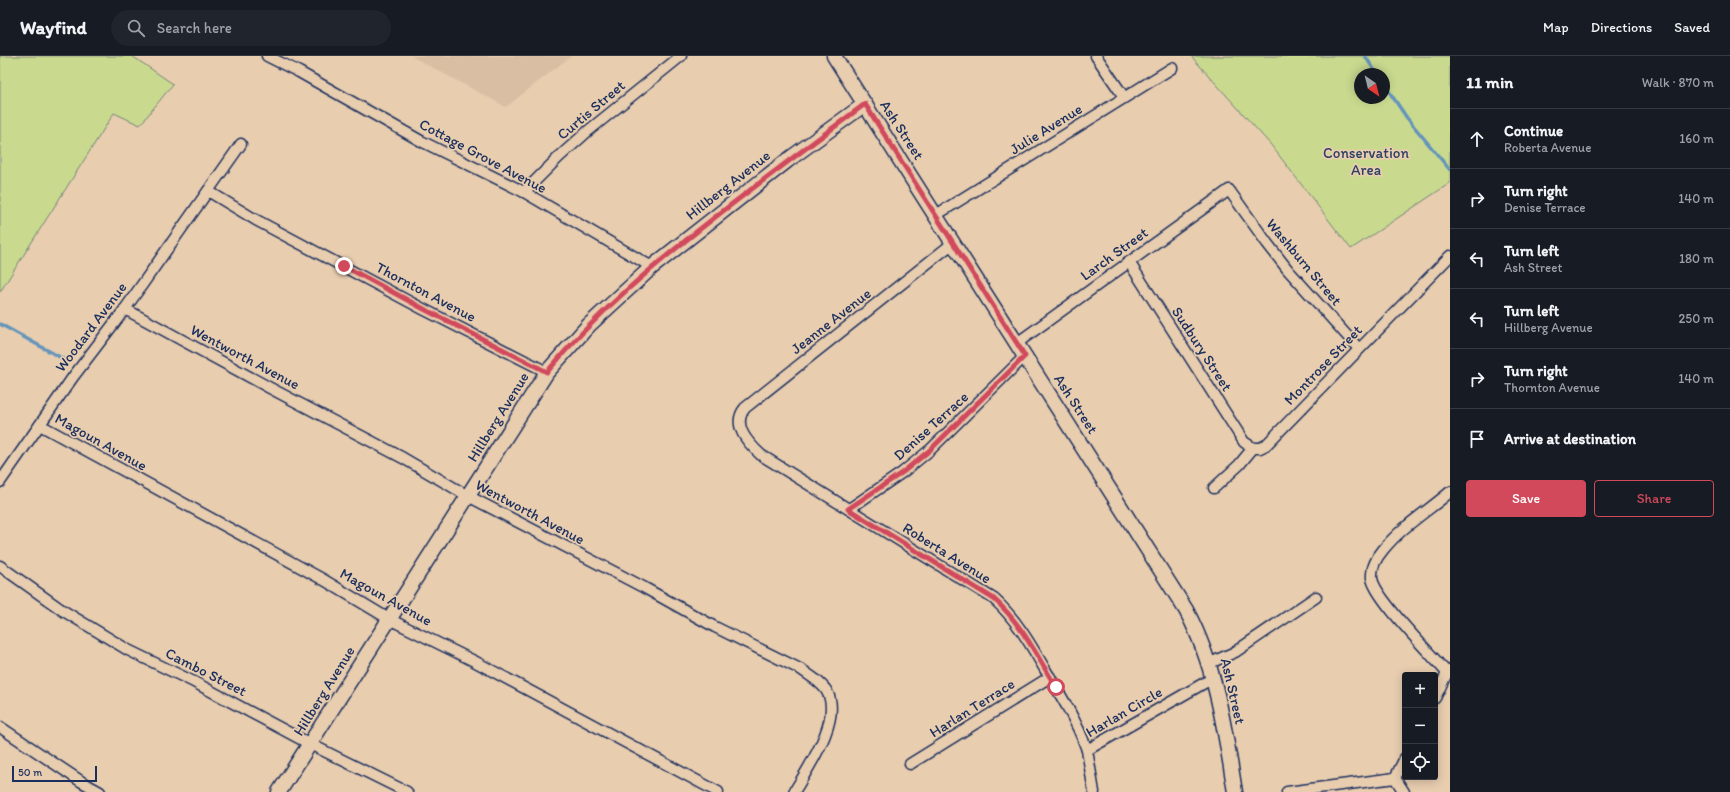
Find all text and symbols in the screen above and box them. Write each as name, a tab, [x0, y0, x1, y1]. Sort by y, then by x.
search box	[111, 10, 391, 46]
text: Wayfind	[20, 16, 87, 39]
icon: search	[125, 17, 147, 39]
text: Search here	[157, 19, 232, 37]
text: Map	[1543, 19, 1569, 36]
text: Directions	[1591, 19, 1652, 36]
text: Saved	[1674, 19, 1710, 36]
north arrow	[1354, 68, 1390, 104]
text: 11 min	[1466, 72, 1513, 92]
text: Walk · 870 m	[1642, 75, 1714, 90]
street label: Curtis Street	[553, 76, 629, 144]
street label: Ash Street	[876, 97, 928, 163]
street label: Julie Avenue	[1007, 100, 1085, 158]
street label: Cottage Grove Avenue	[416, 115, 550, 197]
text: Continue	[1504, 122, 1563, 140]
icon: ahead	[1466, 128, 1488, 150]
text: 160 m	[1679, 131, 1714, 146]
text: Roberta Avenue	[1504, 140, 1591, 155]
park label: Conservation Area	[1323, 144, 1409, 179]
street label: Hillberg Avenue	[682, 146, 774, 224]
text: Turn right	[1504, 182, 1568, 200]
icon: right	[1466, 188, 1488, 210]
text: 140 m	[1678, 191, 1714, 206]
text: Denise Terrace	[1504, 200, 1586, 215]
street label: Washburn Street	[1262, 215, 1346, 309]
street label: Larch Street	[1077, 223, 1152, 285]
text: Turn left	[1504, 242, 1559, 260]
icon: left	[1466, 248, 1488, 270]
text: 180 m	[1679, 251, 1714, 266]
route end	[335, 257, 353, 275]
street label: Thornton Avenue	[373, 258, 479, 326]
text: Ash Street	[1504, 260, 1562, 275]
street label: Woodard Avenue	[51, 279, 131, 375]
street label: Jeanne Avenue	[787, 284, 875, 358]
text: Turn left	[1504, 302, 1559, 320]
street label: Sudbury Street	[1168, 303, 1236, 395]
icon: left	[1466, 308, 1488, 330]
text: 250 m	[1678, 311, 1714, 326]
text: Hillberg Avenue	[1504, 320, 1593, 335]
street label: Wentworth Avenue	[187, 321, 303, 393]
street label: Montrose Street	[1280, 321, 1366, 409]
text: Turn right	[1504, 362, 1568, 380]
icon: right	[1466, 368, 1488, 390]
street label: Hillberg Avenue	[463, 369, 533, 465]
street label: Ash Street	[1050, 371, 1102, 437]
text: 140 m	[1678, 371, 1714, 386]
text: Thornton Avenue	[1504, 380, 1600, 395]
street label: Denise Terrace	[890, 388, 972, 464]
street label: Magoun Avenue	[52, 409, 150, 475]
icon: arrive	[1466, 428, 1488, 450]
text: Arrive at destination	[1504, 430, 1636, 448]
street label: Wentworth Avenue	[472, 476, 588, 548]
button: Save	[1466, 480, 1586, 517]
button: Share	[1594, 480, 1714, 517]
street label: Roberta Avenue	[899, 519, 995, 587]
street label: Magoun Avenue	[337, 564, 435, 630]
street label: Hillberg Avenue	[289, 643, 359, 739]
street label: Cambo Street	[162, 644, 250, 700]
street label: Ash Street	[1217, 656, 1249, 726]
map controls	[1402, 672, 1438, 780]
button: +	[1402, 672, 1438, 708]
street label: Harlan Terrace	[926, 675, 1018, 741]
route start	[1047, 678, 1065, 696]
street label: Harlan Circle	[1083, 683, 1165, 741]
button: −	[1402, 708, 1438, 744]
button: locate	[1402, 744, 1438, 780]
scale bar	[12, 764, 97, 783]
text: 50 m	[18, 766, 42, 779]

